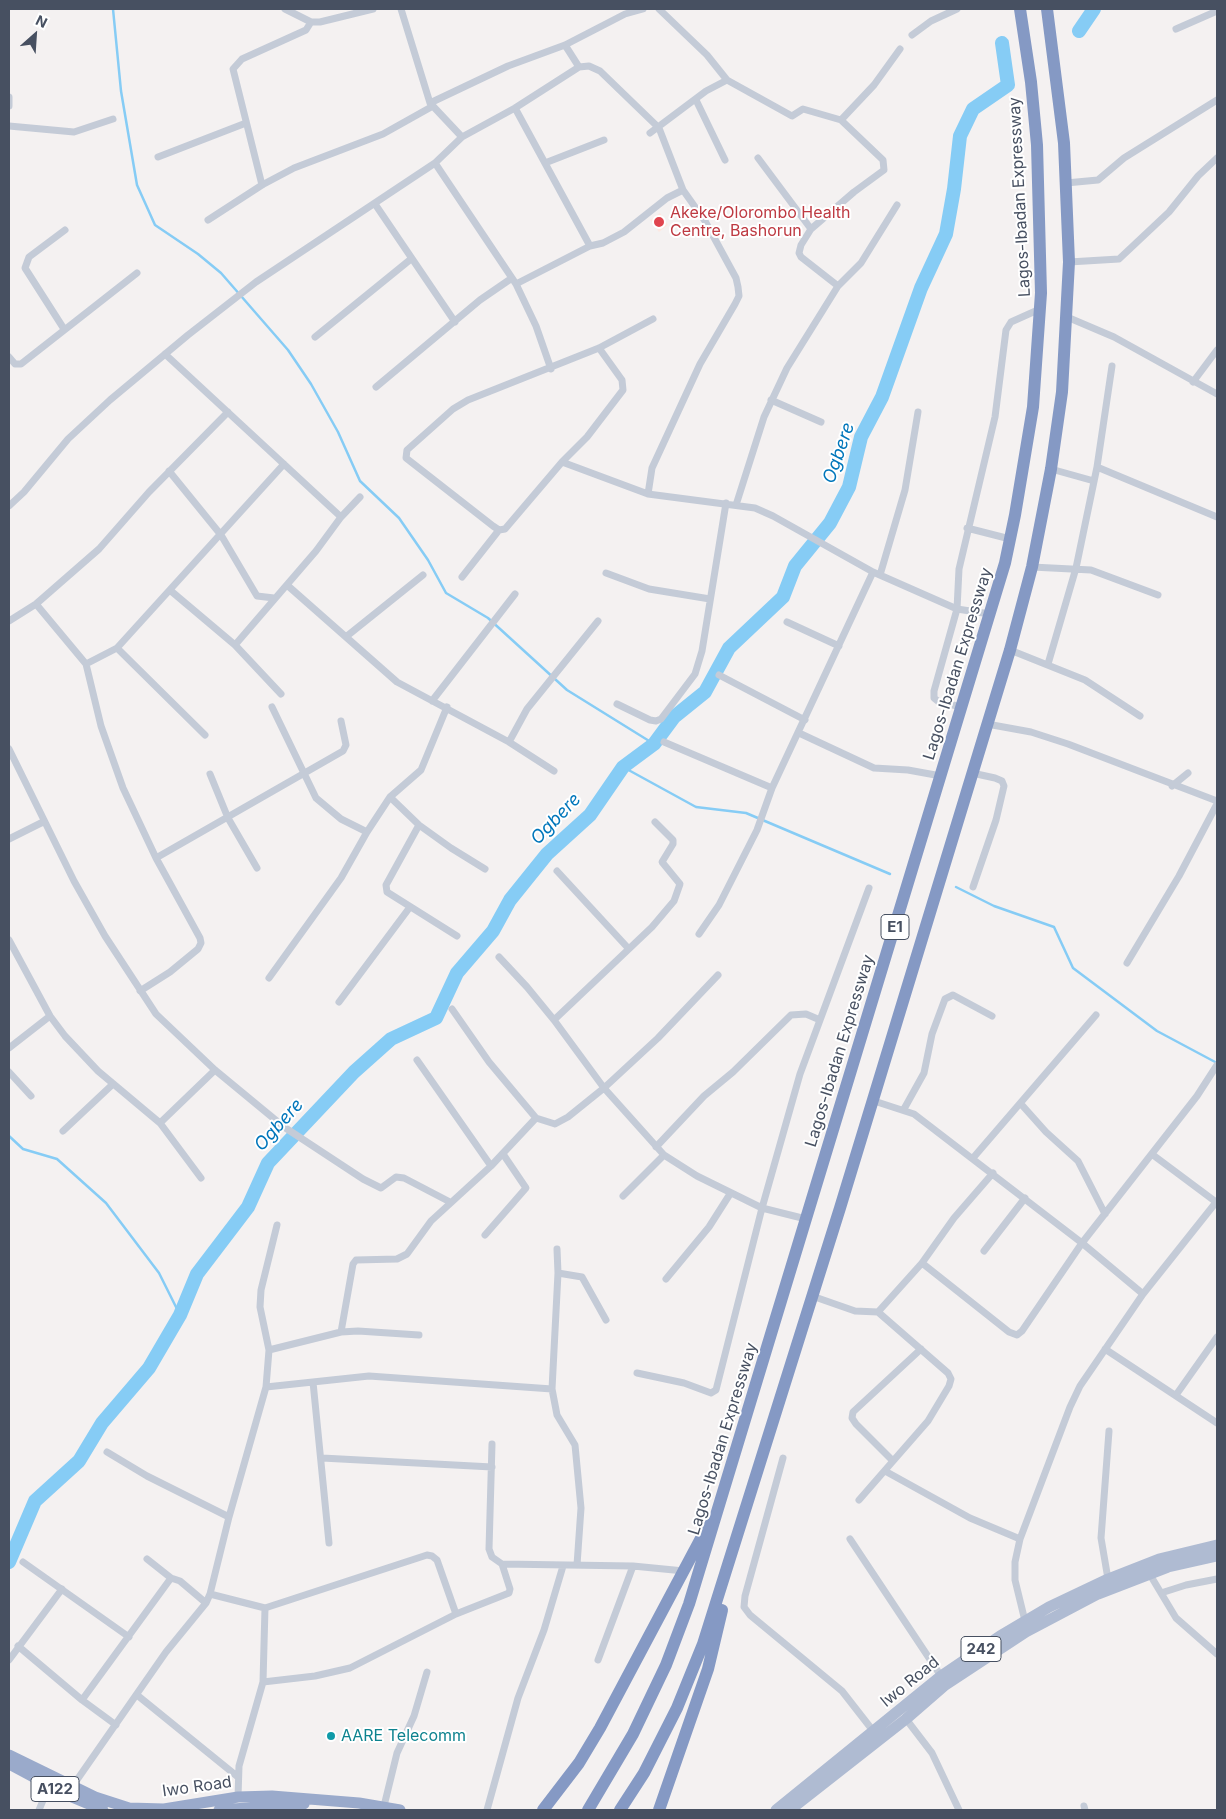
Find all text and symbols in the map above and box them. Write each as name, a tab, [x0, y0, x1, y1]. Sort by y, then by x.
north arrow	[10, 10, 60, 60]
text: N	[33, 11, 50, 31]
street label: Lagos-Ibadan Expressway	[1005, 97, 1035, 297]
place label: Akeke/Olorombo Health Centre, Bashorun	[670, 203, 850, 241]
marker: Akeke/Olorombo Health Centre, Bashorun	[652, 215, 666, 229]
water label: Ogbere	[819, 420, 859, 486]
street label: Lagos-Ibadan Expressway	[920, 565, 996, 763]
water label: Ogbere	[526, 789, 586, 849]
road number: E1	[881, 914, 909, 940]
street label: Lagos-Ibadan Expressway	[802, 952, 878, 1150]
water label: Ogbere	[250, 1094, 308, 1156]
street label: Lagos-Ibadan Expressway	[685, 1340, 761, 1538]
road number: 242	[961, 1636, 1001, 1662]
street label: Iwo Road	[877, 1653, 943, 1711]
place label: AARE Telecomm	[341, 1726, 466, 1746]
marker: AARE Telecomm	[325, 1730, 337, 1742]
street label: Iwo Road	[161, 1773, 233, 1801]
road number: A122	[31, 1776, 79, 1802]

